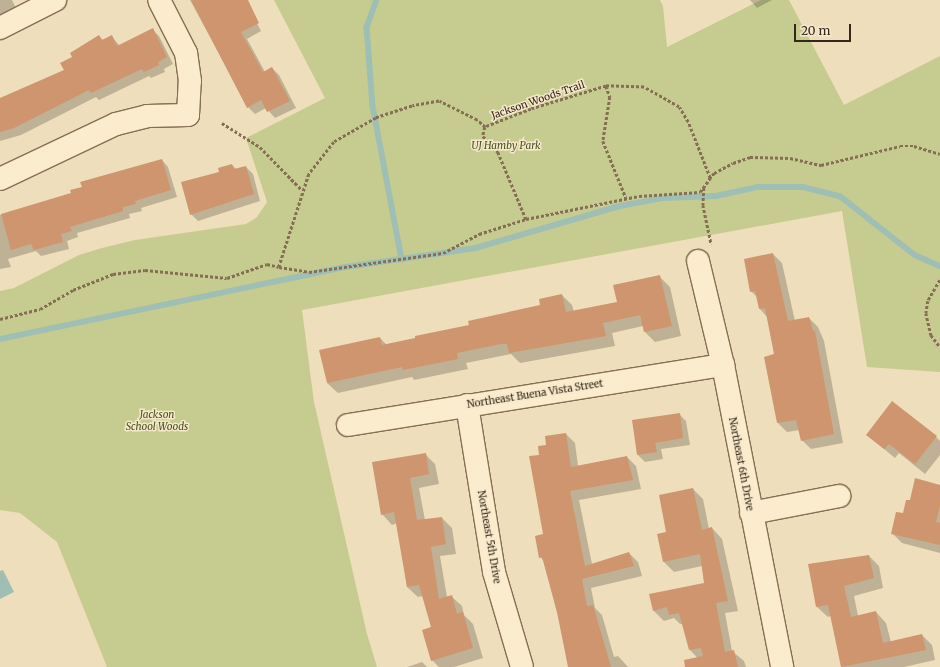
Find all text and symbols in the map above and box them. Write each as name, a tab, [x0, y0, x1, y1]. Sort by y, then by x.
scale bar	[796, 16, 853, 42]
text: 20 m	[801, 23, 830, 38]
street label: Jackson Woods Trail	[490, 78, 586, 122]
park label: UJ Hamby Park	[472, 140, 540, 152]
street label: Northeast Buena Vista Street	[466, 377, 604, 411]
park label: Jackson School Woods	[126, 408, 188, 432]
street label: Northeast 6th Drive	[726, 416, 756, 512]
street label: Northeast 5th Drive	[475, 489, 503, 585]

